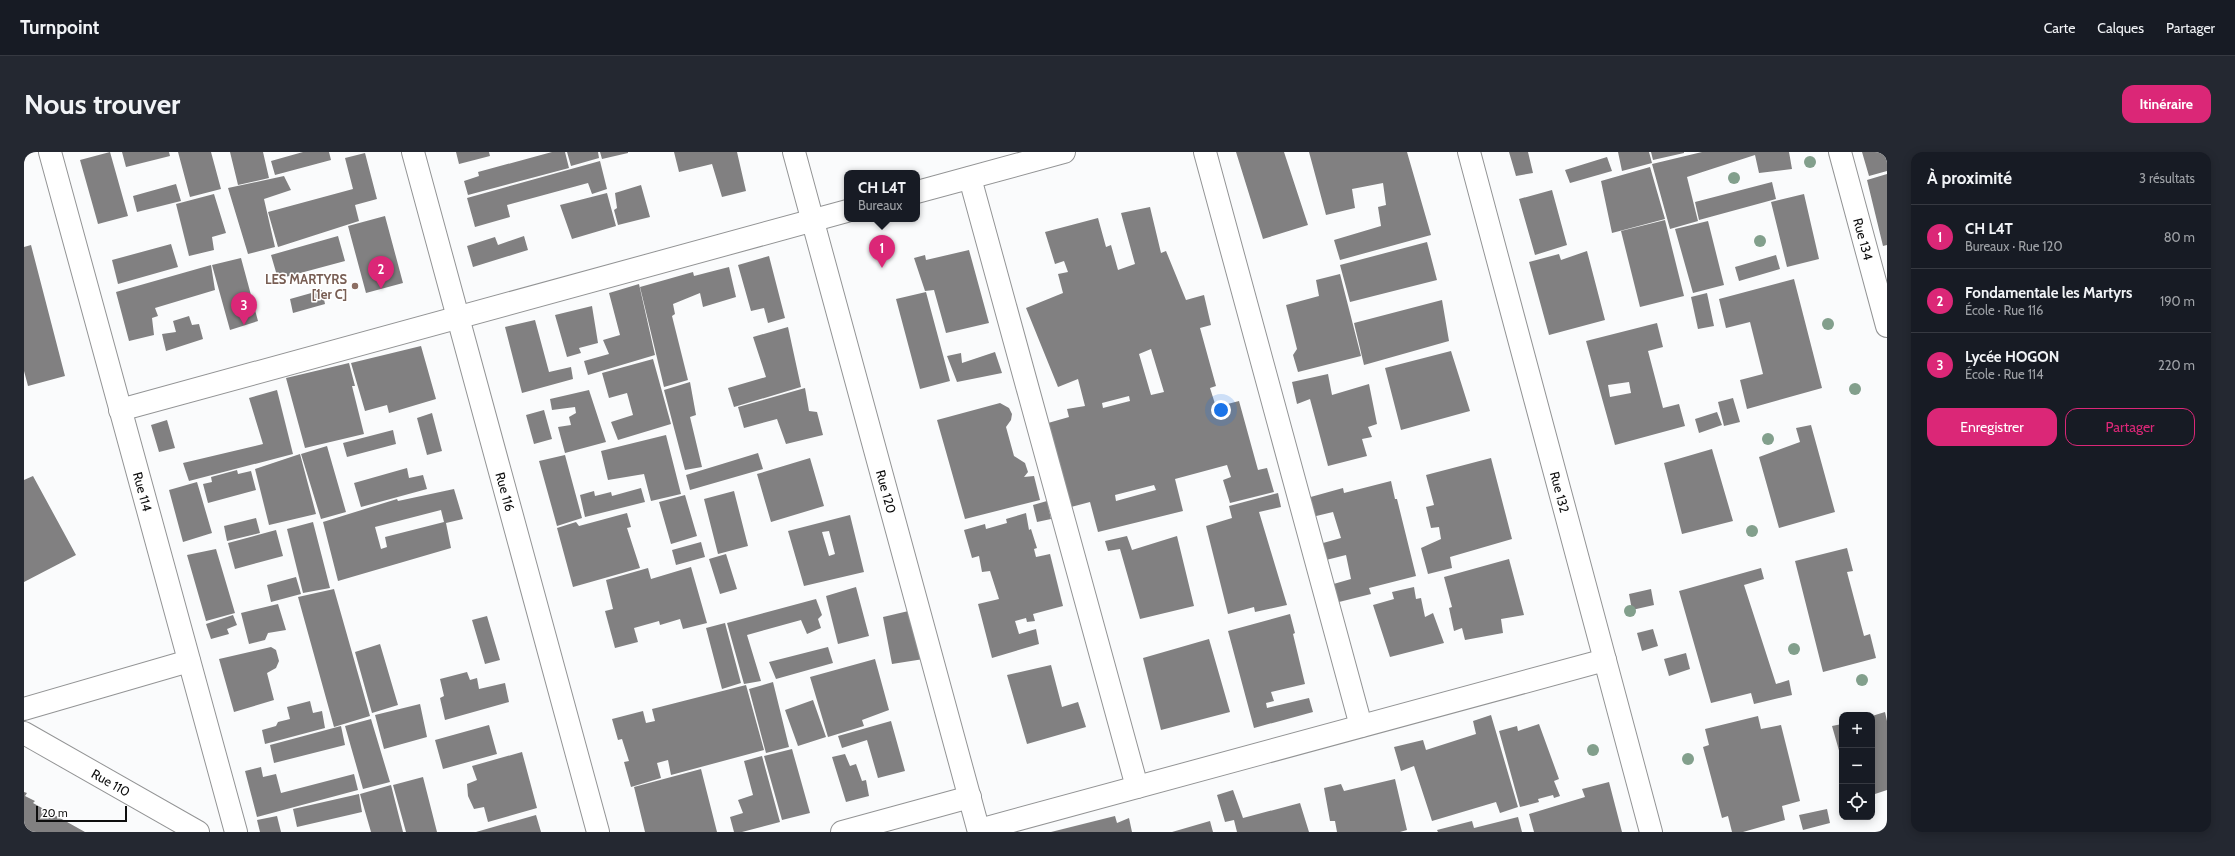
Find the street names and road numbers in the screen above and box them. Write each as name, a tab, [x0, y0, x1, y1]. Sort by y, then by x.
street label: Rue 134	[1850, 216, 1877, 262]
street label: Rue 120	[873, 468, 900, 515]
street label: Rue 114	[130, 470, 156, 513]
street label: Rue 116	[492, 470, 518, 513]
street label: Rue 132	[1547, 470, 1573, 515]
street label: Rue 110	[89, 765, 133, 800]

